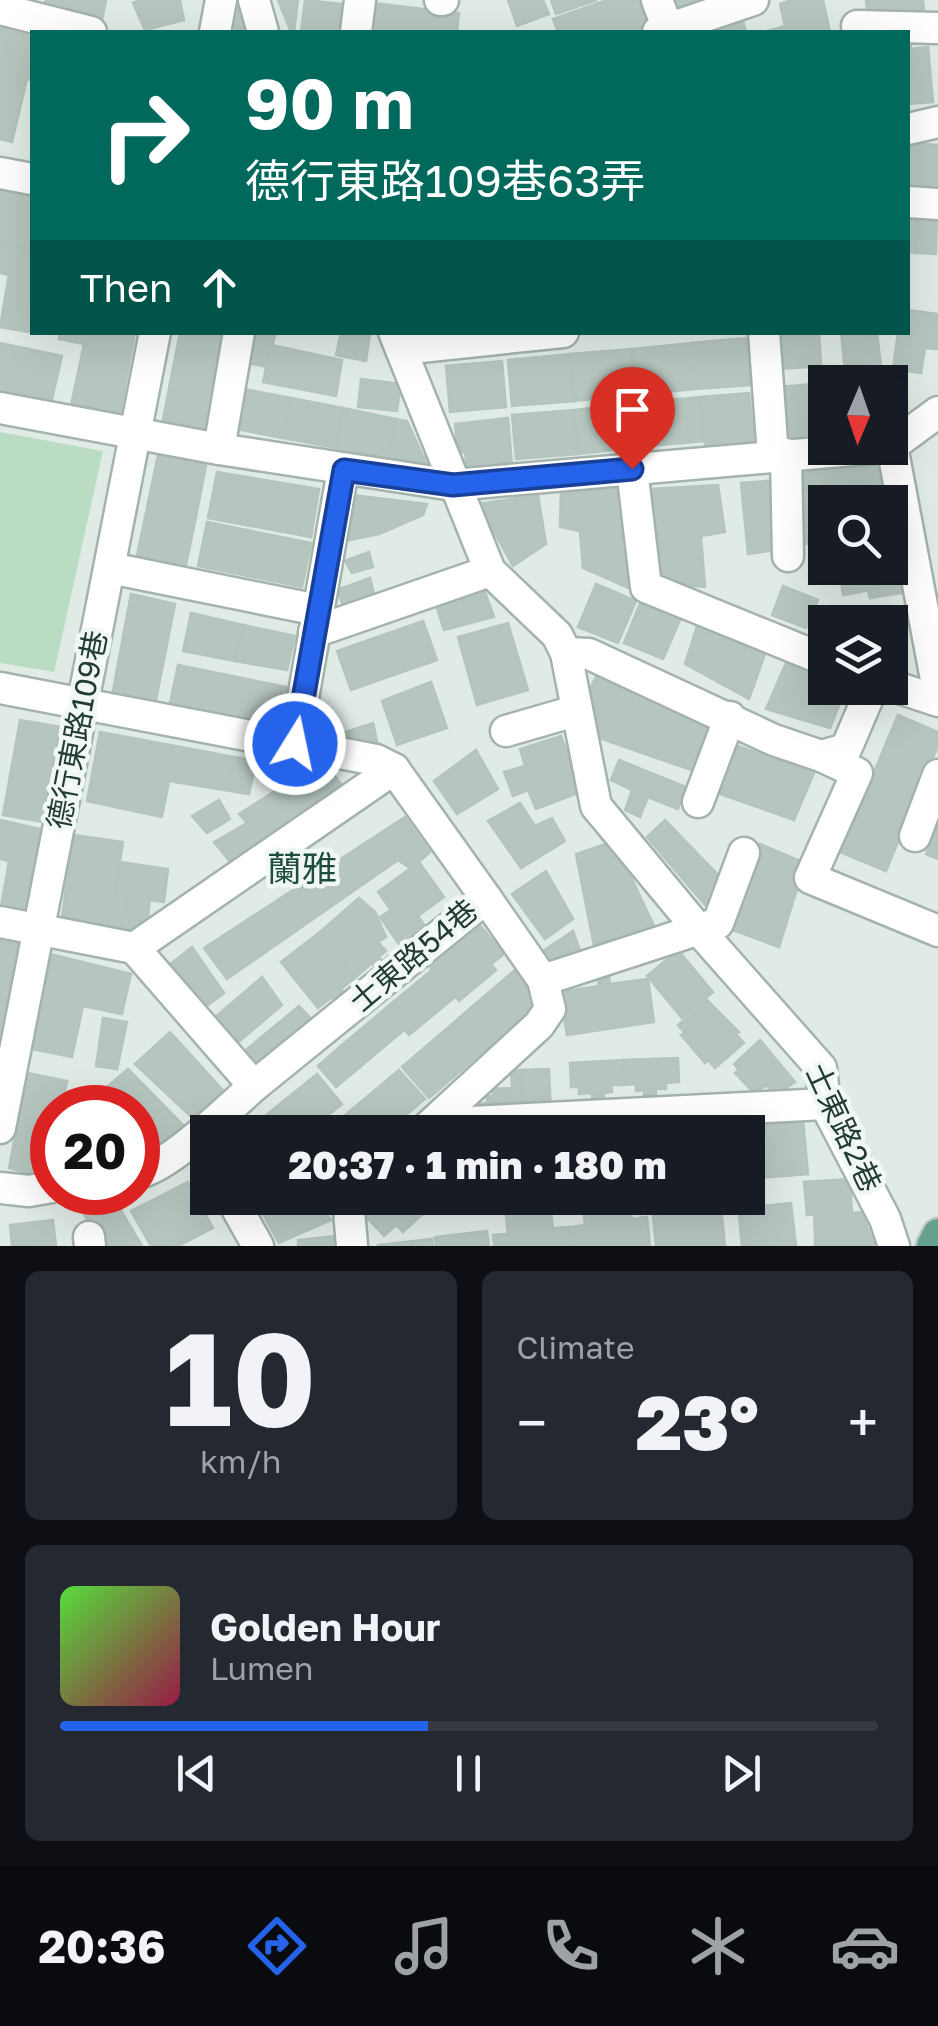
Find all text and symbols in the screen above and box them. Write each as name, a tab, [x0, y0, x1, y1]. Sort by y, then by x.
text: 90 m	[245, 60, 414, 144]
icon: right	[80, 70, 210, 200]
text: 德行東路109巷63弄	[245, 153, 646, 207]
icon: ahead	[192, 260, 247, 315]
text: Then	[80, 265, 172, 310]
north arrow	[808, 365, 908, 465]
map controls	[808, 365, 908, 705]
pin	[590, 367, 675, 470]
icon: arrive	[605, 382, 660, 437]
button: search	[808, 485, 908, 585]
button: layers	[808, 605, 908, 705]
street label: 德行東路109巷	[40, 628, 114, 832]
position arrow	[243, 692, 347, 796]
district label: 蘭雅	[267, 847, 337, 889]
street label: 士東路54巷	[342, 891, 485, 1019]
street label: 士東路2巷	[799, 1058, 889, 1197]
speed limit sign: 20	[30, 1085, 160, 1215]
text: 20:37 · 1 min · 180 m	[288, 1142, 667, 1187]
text: 10	[165, 1299, 316, 1455]
text: Climate	[517, 1328, 635, 1366]
text: 23°	[636, 1376, 759, 1467]
text: −	[517, 1389, 547, 1455]
text: +	[848, 1389, 878, 1455]
text: km/h	[200, 1442, 281, 1480]
text: Golden Hour	[210, 1604, 441, 1649]
text: Lumen	[210, 1649, 314, 1687]
icon: previous	[169, 1746, 224, 1801]
icon: pause	[441, 1746, 496, 1801]
icon: next	[714, 1746, 769, 1801]
icon: directions	[242, 1911, 312, 1981]
icon: music	[389, 1911, 459, 1981]
icon: phone	[536, 1911, 606, 1981]
icon: climate	[683, 1911, 753, 1981]
icon: car	[830, 1911, 900, 1981]
text: 20:36	[38, 1919, 166, 1973]

